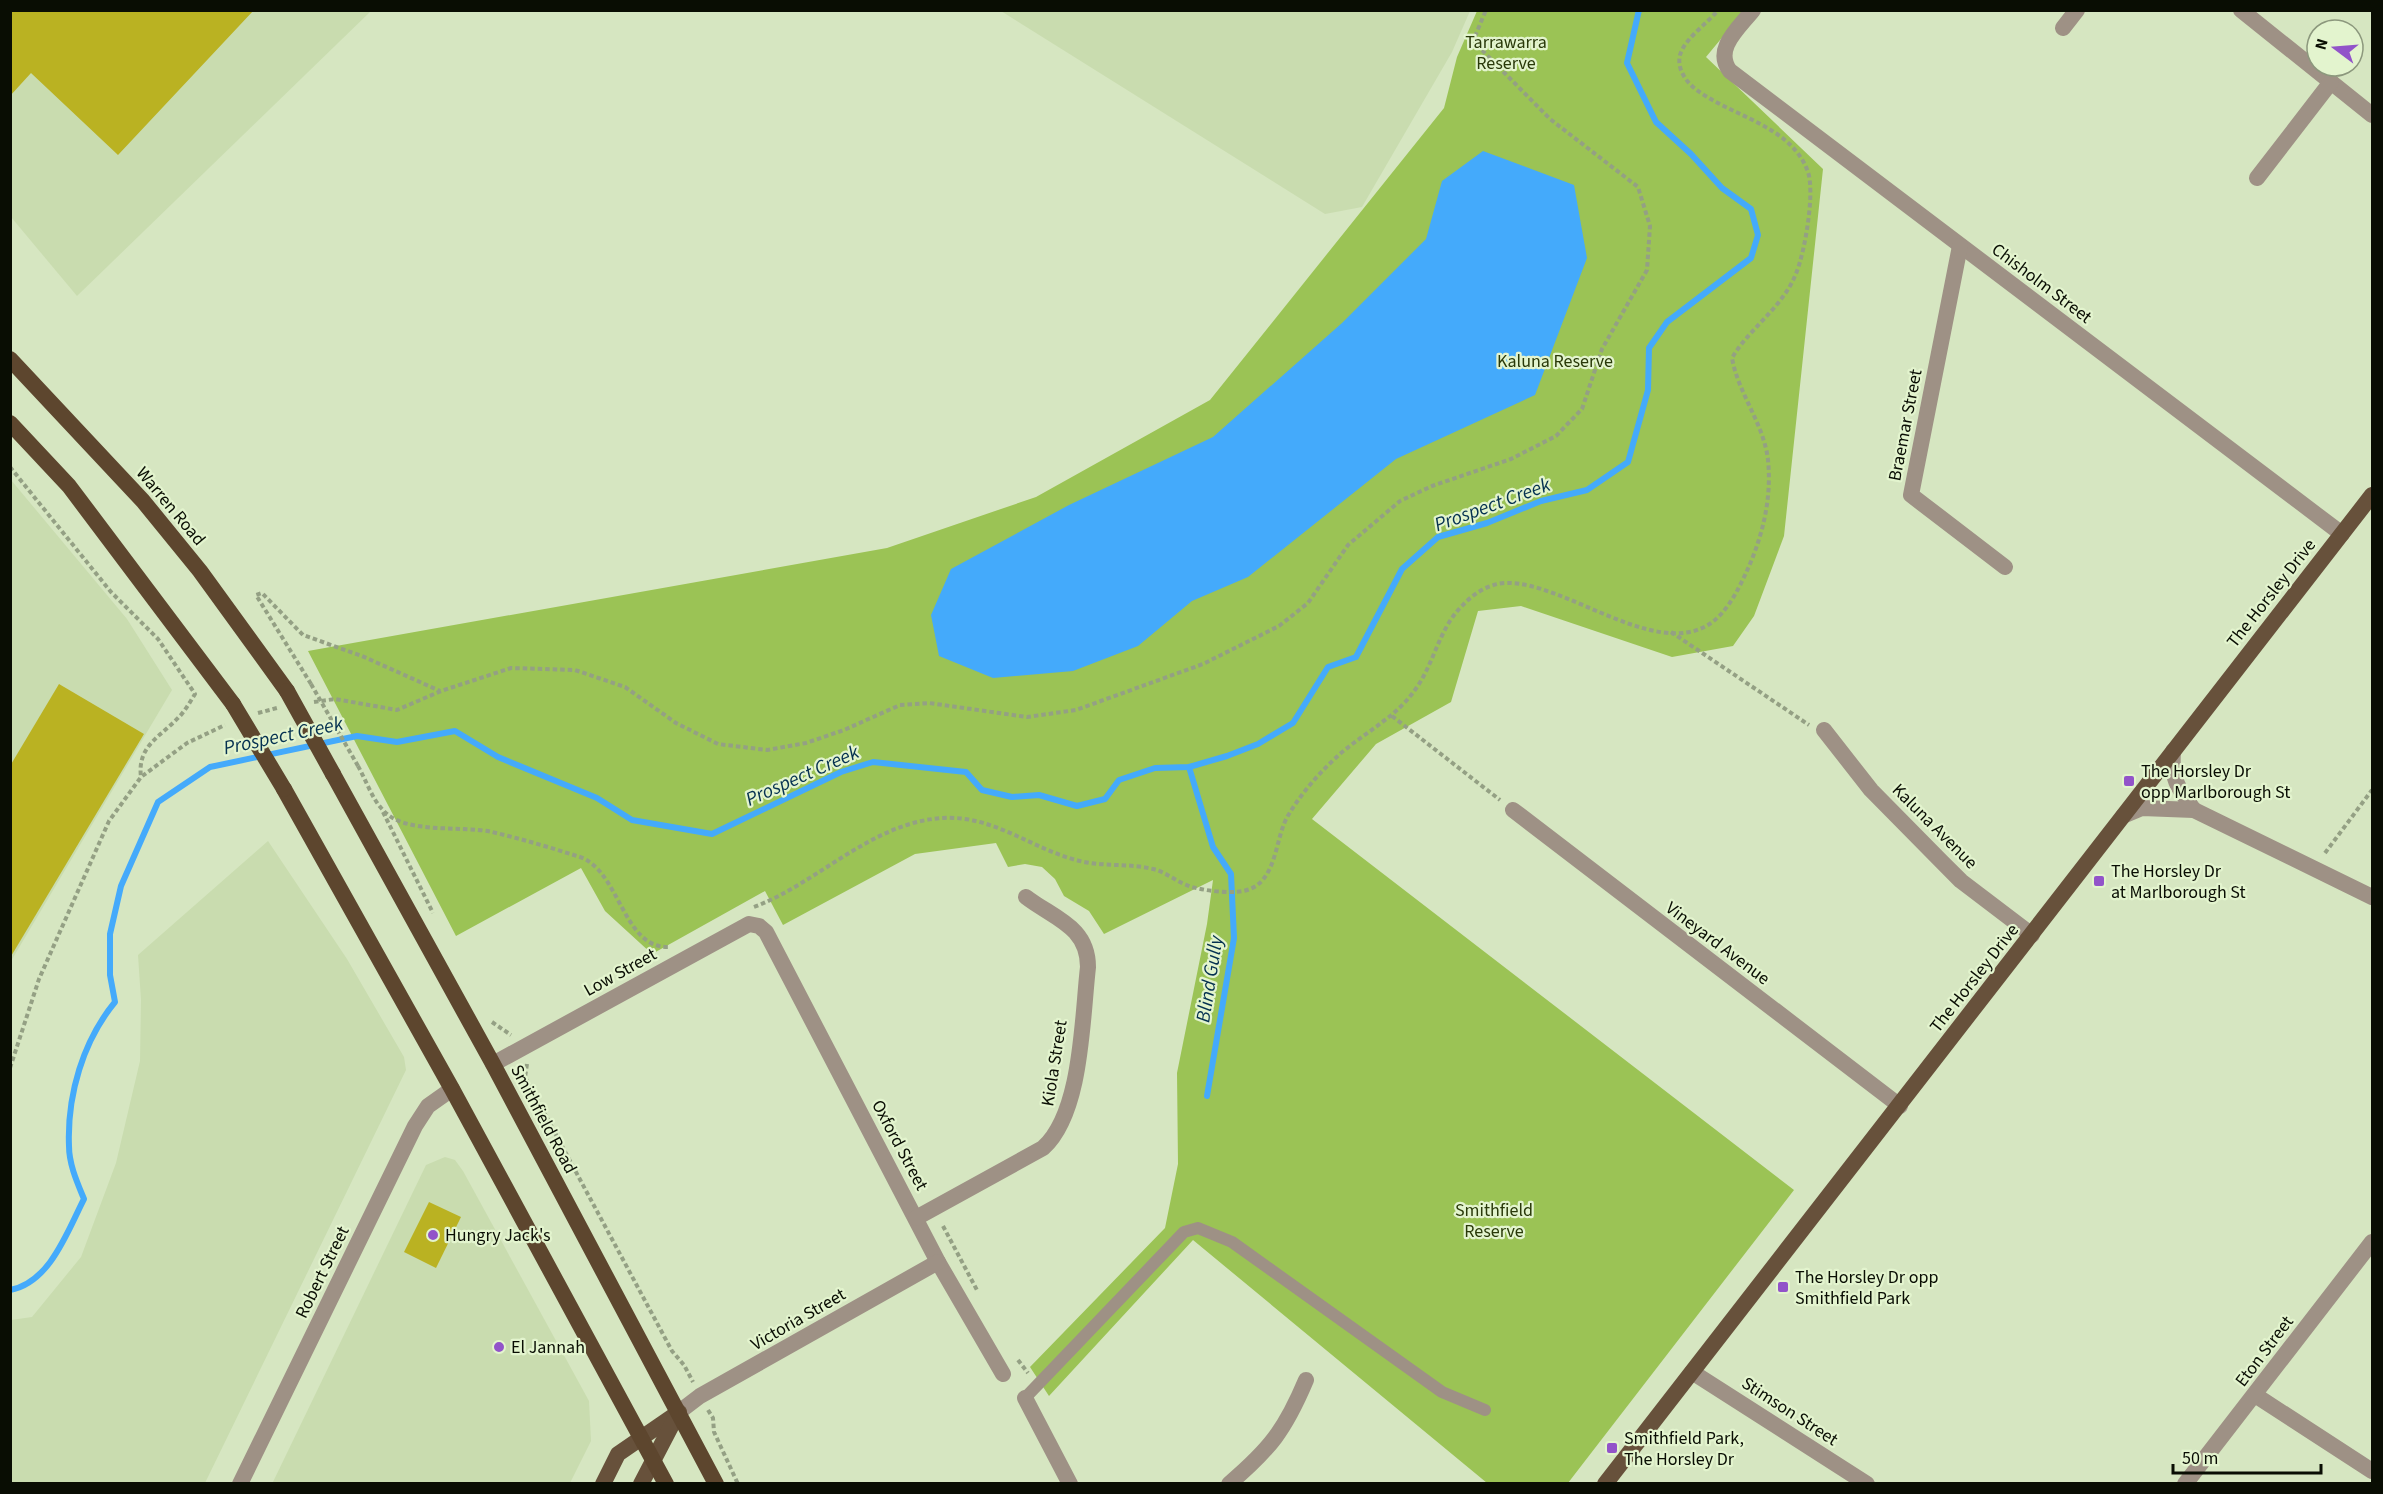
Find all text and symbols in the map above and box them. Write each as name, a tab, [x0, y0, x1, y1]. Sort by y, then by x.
north arrow	[2305, 18, 2365, 78]
park label: Tarrawarra Reserve	[1465, 30, 1547, 76]
text: N	[2310, 36, 2334, 52]
street label: Chisholm Street	[1986, 237, 2097, 329]
park label: Kaluna Reserve	[1497, 349, 1613, 374]
street label: Braemar Street	[1882, 367, 1929, 483]
street label: Warren Road	[130, 461, 211, 551]
water label: Prospect Creek	[1430, 471, 1555, 539]
street label: The Horsley Drive	[2221, 534, 2322, 653]
water label: Prospect Creek	[221, 710, 346, 762]
water label: Prospect Creek	[741, 738, 864, 813]
place label: The Horsley Dr opp Marlborough St	[2141, 759, 2290, 805]
marker: The Horsley Dr opp Marlborough St	[2122, 774, 2136, 788]
street label: Kaluna Avenue	[1886, 778, 1983, 875]
place label: The Horsley Dr at Marlborough St	[2111, 859, 2246, 905]
marker: The Horsley Dr at Marlborough St	[2092, 874, 2106, 888]
street label: Vineyard Avenue	[1660, 896, 1775, 991]
street label: The Horsley Drive	[1924, 919, 2025, 1038]
water label: Blind Gully	[1189, 933, 1231, 1024]
street label: Low Street	[579, 942, 661, 1003]
street label: Kiola Street	[1035, 1018, 1074, 1108]
street label: Smithfield Road	[504, 1060, 583, 1178]
street label: Oxford Street	[865, 1096, 934, 1195]
park label: Smithfield Reserve	[1455, 1198, 1533, 1244]
street label: Robert Street	[289, 1222, 356, 1323]
place label: Hungry Jack's	[445, 1223, 551, 1248]
marker: Hungry Jack's	[426, 1228, 440, 1242]
place label: The Horsley Dr opp Smithfield Park	[1795, 1265, 1938, 1311]
marker: The Horsley Dr opp Smithfield Park	[1776, 1280, 1790, 1294]
street label: Victoria Street	[746, 1282, 850, 1357]
street label: Eton Street	[2229, 1311, 2299, 1392]
place label: El Jannah	[511, 1335, 585, 1360]
marker: El Jannah	[492, 1340, 506, 1354]
street label: Stimson Street	[1737, 1371, 1843, 1452]
place label: Smithfield Park, The Horsley Dr	[1624, 1426, 1744, 1472]
scale bar	[2173, 1437, 2322, 1475]
marker: Smithfield Park, The Horsley Dr	[1605, 1441, 1619, 1455]
text: 50 m	[2182, 1446, 2218, 1471]

